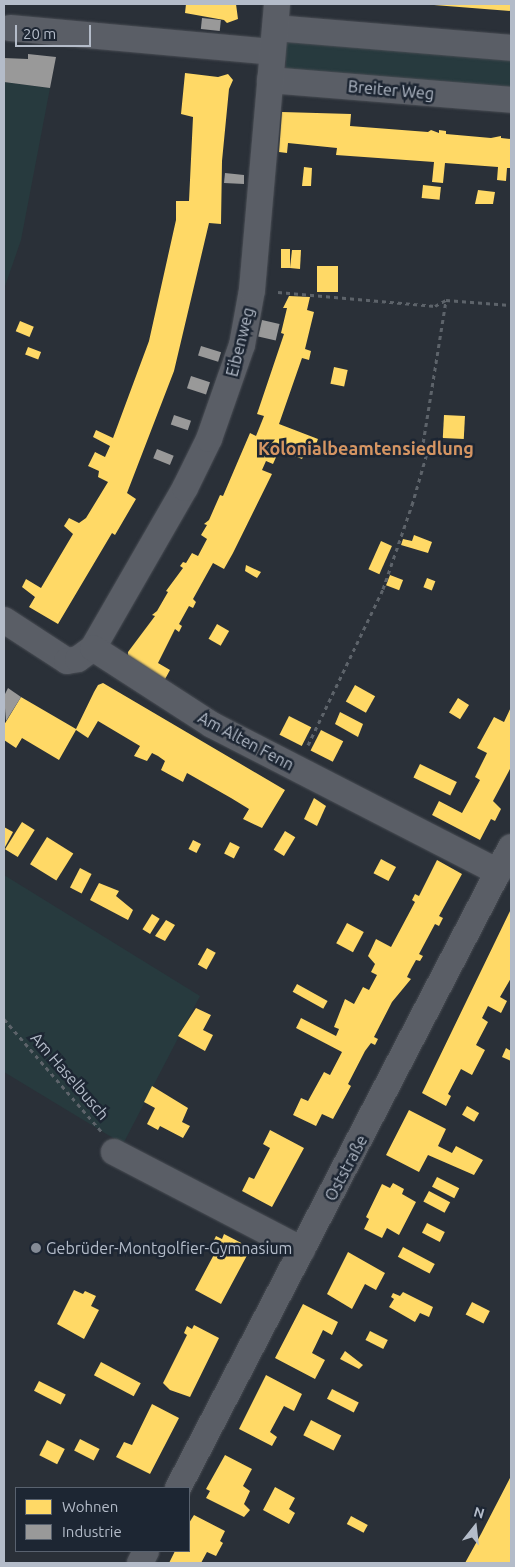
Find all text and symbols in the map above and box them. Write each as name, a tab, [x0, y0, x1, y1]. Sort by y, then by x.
scale bar	[18, 15, 94, 47]
text: 20 m	[23, 25, 56, 42]
street label: Breiter Weg	[347, 77, 435, 103]
street label: Eibenweg	[222, 305, 258, 379]
district label: Kolonialbeamtensiedlung	[258, 437, 474, 459]
street label: Am Alten Fenn	[195, 708, 297, 774]
street label: Am Haselbusch	[27, 1028, 113, 1124]
street label: Oststraße	[321, 1132, 371, 1204]
place label: Gebrüder-Montgolfier-Gymnasium	[46, 1238, 292, 1258]
marker: Gebrüder-Montgolfier-Gymnasium	[30, 1242, 42, 1254]
legend	[15, 1487, 190, 1552]
text: Wohnen	[62, 1498, 118, 1515]
north arrow	[450, 1502, 500, 1552]
text: N	[472, 1503, 486, 1522]
text: Industrie	[62, 1523, 122, 1540]

